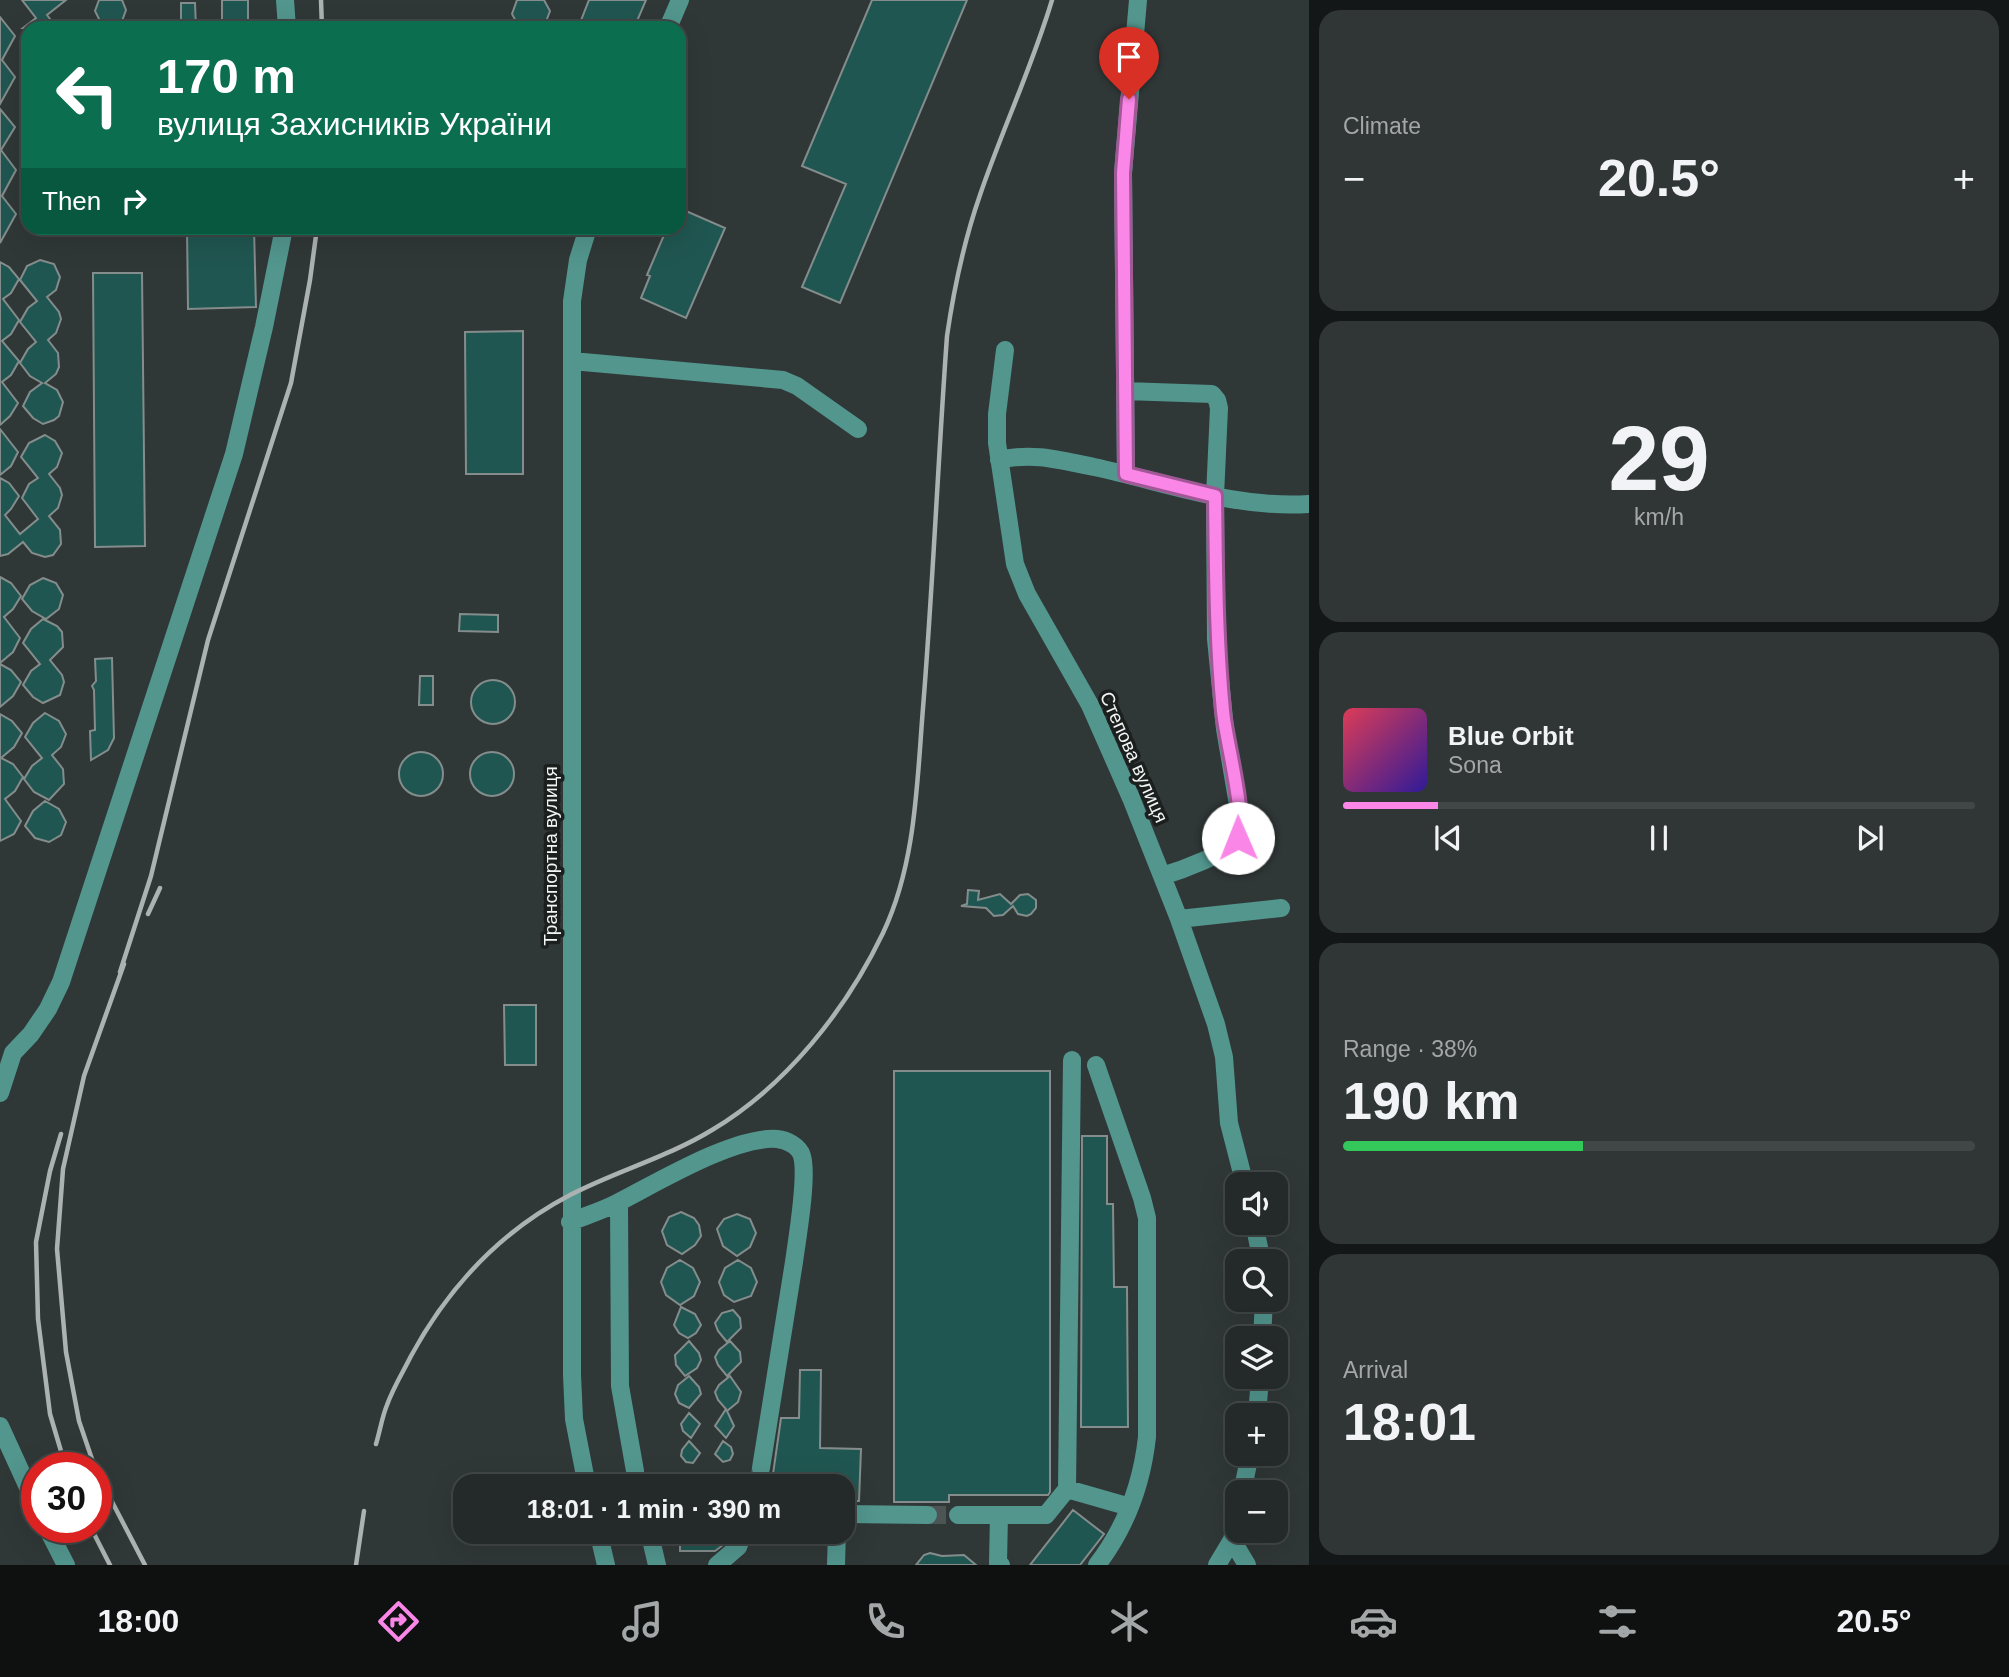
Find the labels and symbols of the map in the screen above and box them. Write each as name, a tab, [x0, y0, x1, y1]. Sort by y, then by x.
pin	[1099, 27, 1159, 99]
street label: Степова вулиця	[1096, 688, 1172, 826]
street label: Транспортна вулиця	[540, 766, 561, 946]
position arrow	[1201, 801, 1275, 875]
speed limit sign: 30	[21, 1452, 112, 1543]

